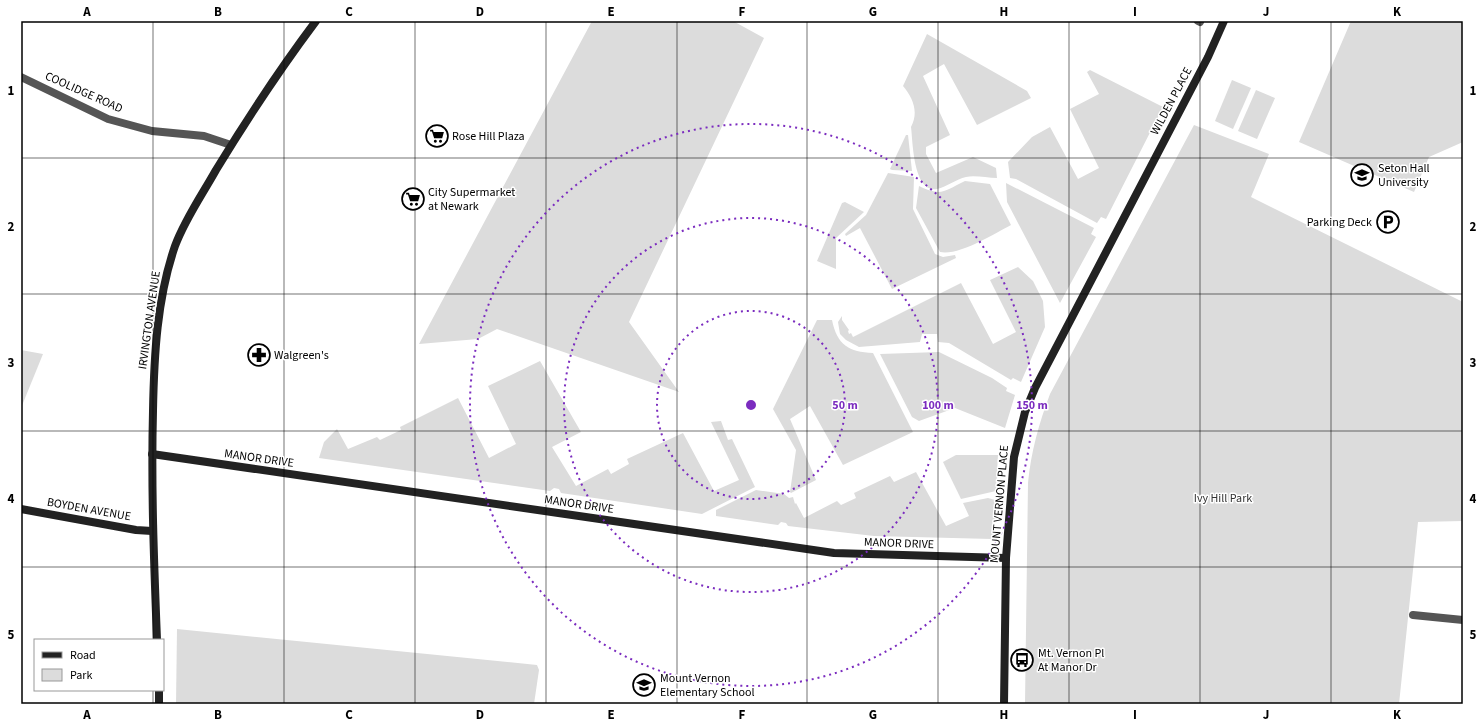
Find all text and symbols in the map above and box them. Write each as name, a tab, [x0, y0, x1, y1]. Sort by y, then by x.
text: A	[82, 3, 91, 21]
text: B	[214, 3, 222, 21]
text: C	[345, 3, 353, 21]
text: D	[476, 3, 484, 21]
text: E	[607, 3, 615, 21]
text: F	[739, 3, 746, 21]
text: G	[869, 3, 877, 21]
text: H	[1000, 3, 1008, 21]
text: I	[1133, 3, 1137, 21]
text: J	[1263, 3, 1269, 21]
text: K	[1393, 3, 1402, 21]
street label: WILDEN PLACE	[1146, 64, 1196, 138]
street label: COOLIDGE ROAD	[42, 68, 125, 117]
text: 1	[8, 82, 15, 100]
text: 1	[1470, 82, 1477, 100]
supermarket icon: Rose Hill Plaza	[424, 123, 450, 149]
place label: Rose Hill Plaza	[452, 128, 525, 145]
place label: Seton Hall University	[1378, 160, 1430, 191]
school or university icon: Seton Hall University	[1349, 162, 1375, 188]
place label: City Supermarket at Newark	[428, 184, 515, 215]
supermarket icon: City Supermarket at Newark	[400, 186, 426, 212]
parking icon: Parking Deck	[1375, 209, 1401, 235]
place label: Parking Deck	[1307, 214, 1372, 231]
text: 2	[8, 218, 15, 236]
text: 2	[1470, 218, 1477, 236]
street label: IRVINGTON AVENUE	[134, 270, 165, 370]
pharmacy icon: Walgreen's	[246, 342, 272, 368]
place label: Walgreen's	[274, 347, 329, 364]
text: 3	[8, 354, 15, 372]
text: 3	[1470, 354, 1477, 372]
text: 50 m	[832, 397, 858, 414]
text: 100 m	[922, 397, 954, 414]
text: 150 m	[1016, 397, 1048, 414]
centre of rings	[744, 398, 758, 412]
street label: MOUNT VERNON PLACE	[986, 444, 1013, 564]
street label: MANOR DRIVE	[223, 445, 295, 472]
text: 4	[8, 490, 15, 508]
park label: Ivy Hill Park	[1194, 490, 1252, 507]
text: 4	[1470, 490, 1477, 508]
street label: MANOR DRIVE	[543, 491, 615, 518]
street label: BOYDEN AVENUE	[46, 494, 132, 525]
street label: MANOR DRIVE	[864, 534, 934, 553]
text: 5	[8, 626, 15, 644]
text: 5	[1470, 626, 1477, 644]
legend	[34, 639, 164, 691]
place label: Mt. Vernon Pl At Manor Dr	[1038, 645, 1104, 676]
text: Road	[70, 647, 96, 664]
bus stop icon: Mt. Vernon Pl At Manor Dr	[1009, 647, 1035, 673]
text: Park	[70, 667, 92, 684]
place label: Mount Vernon Elementary School	[660, 670, 755, 701]
school or university icon: Mount Vernon Elementary School	[631, 672, 657, 698]
text: A	[82, 706, 91, 724]
text: B	[214, 706, 222, 724]
text: C	[345, 706, 353, 724]
text: D	[476, 706, 484, 724]
text: E	[607, 706, 615, 724]
text: F	[739, 706, 746, 724]
text: G	[869, 706, 877, 724]
text: H	[1000, 706, 1008, 724]
text: I	[1133, 706, 1137, 724]
text: J	[1263, 706, 1269, 724]
text: K	[1393, 706, 1402, 724]

